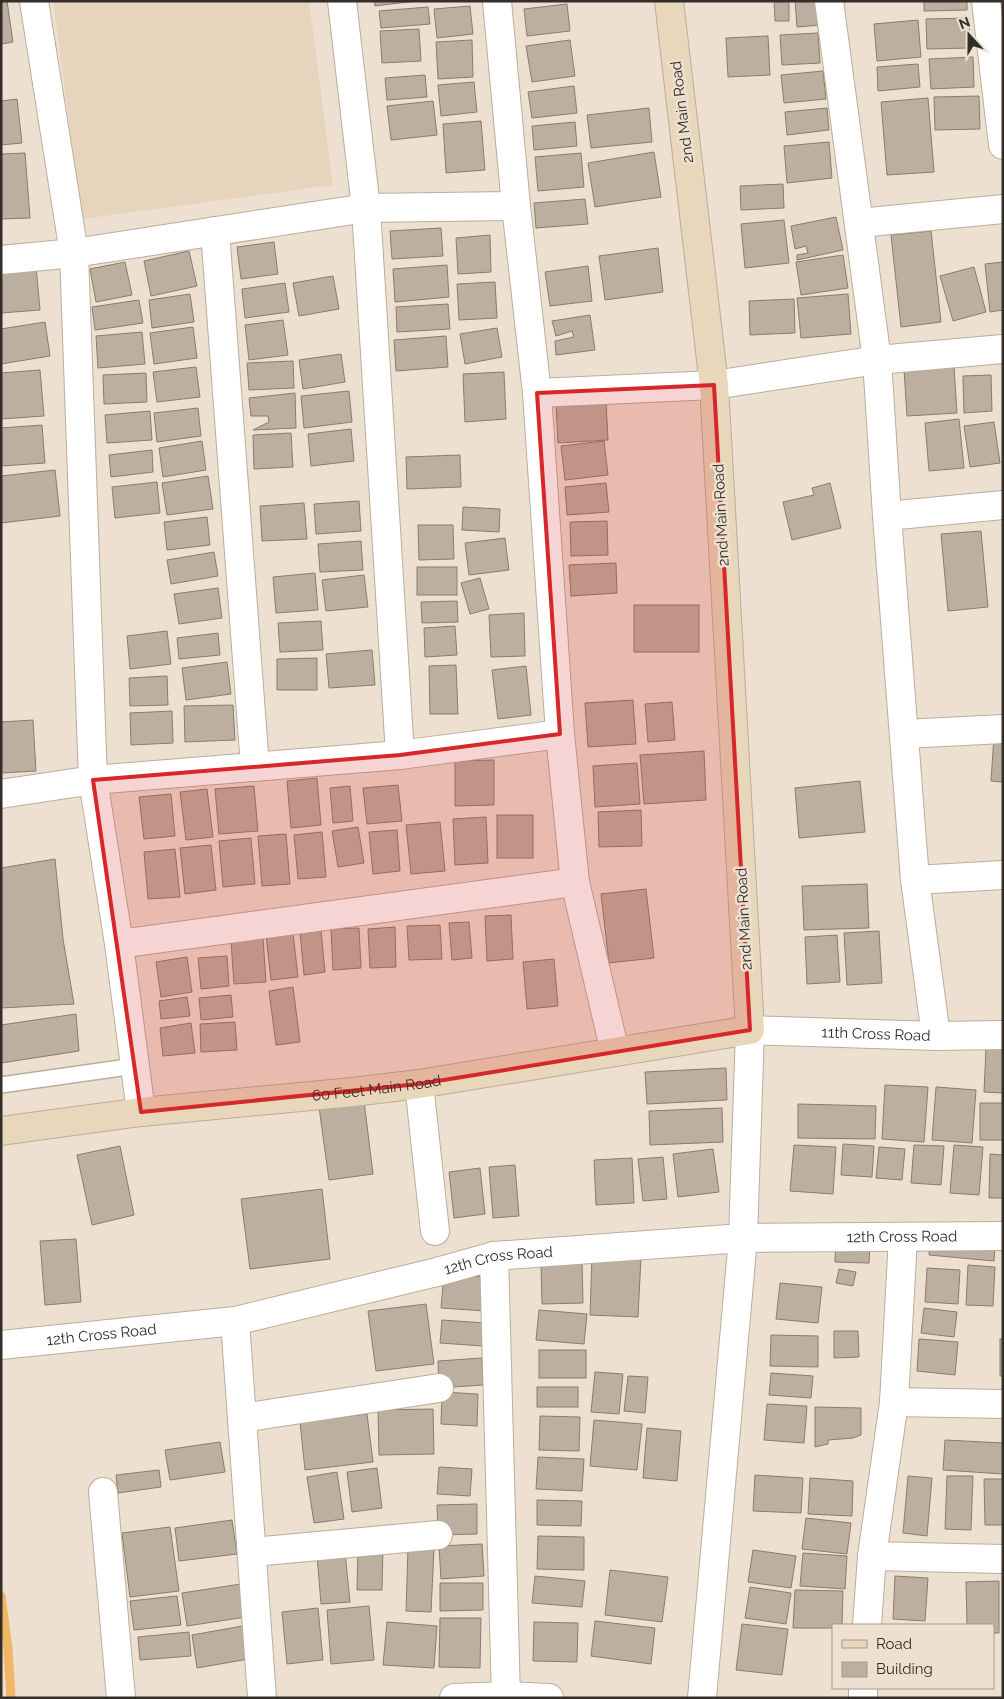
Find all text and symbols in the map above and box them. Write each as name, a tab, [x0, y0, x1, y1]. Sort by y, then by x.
north arrow	[944, 10, 994, 60]
text: N	[956, 13, 972, 32]
street label: 2nd Main Road	[667, 60, 697, 164]
street label: 2nd Main Road	[709, 463, 733, 567]
street label: 2nd Main Road	[732, 867, 756, 971]
street label: 11th Cross Road	[821, 1023, 931, 1045]
street label: 60 Feet Main Road	[311, 1072, 442, 1105]
street label: 12th Cross Road	[847, 1227, 957, 1246]
street label: 12th Cross Road	[442, 1243, 553, 1279]
street label: 12th Cross Road	[46, 1320, 157, 1349]
legend	[832, 1624, 994, 1689]
text: Road	[876, 1635, 912, 1653]
text: Building	[876, 1660, 933, 1678]

